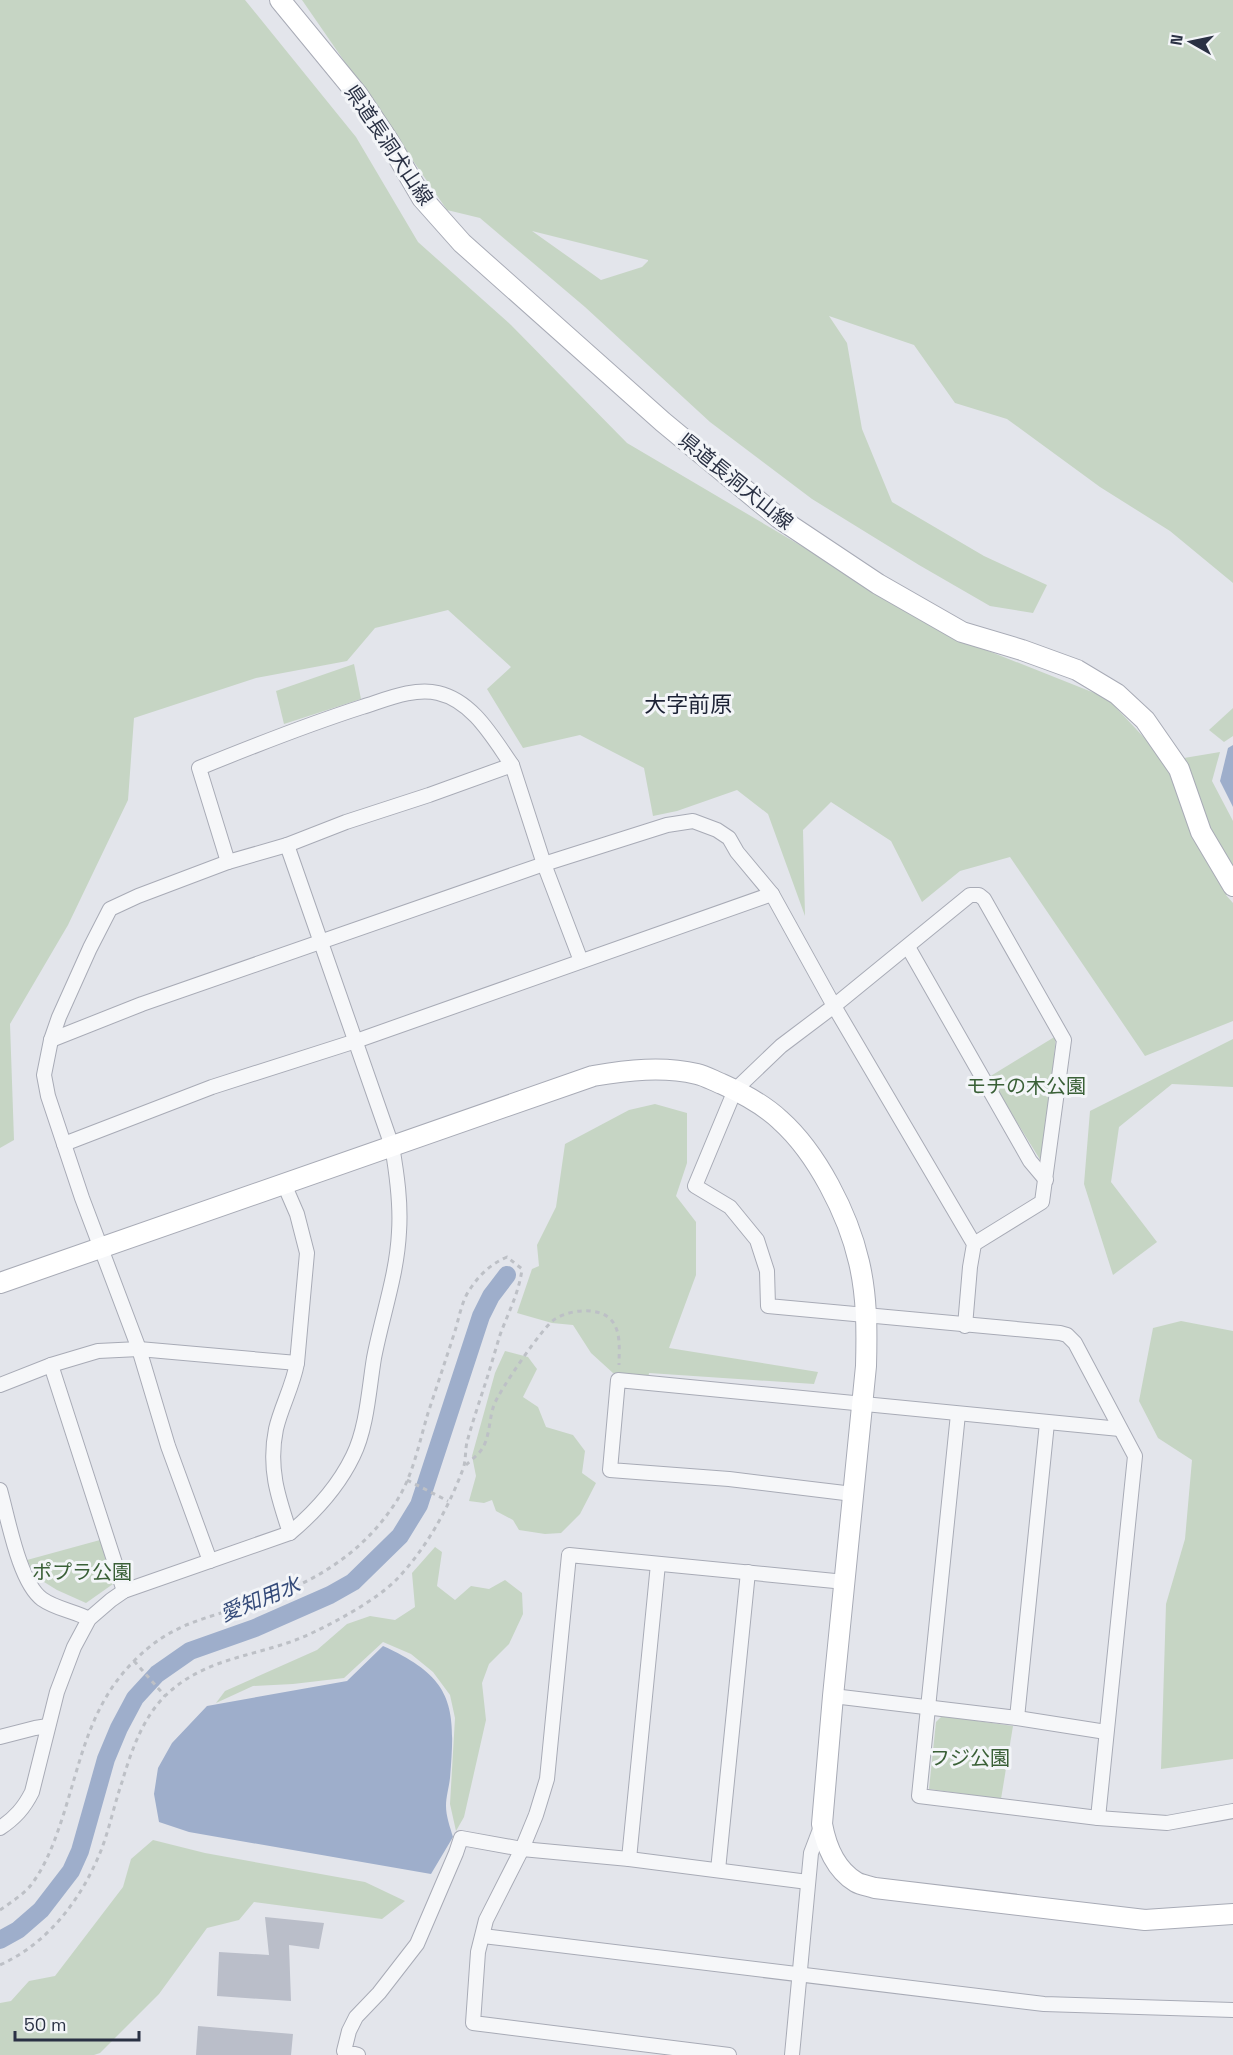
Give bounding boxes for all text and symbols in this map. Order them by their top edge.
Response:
north arrow [1161,12,1221,72]
text: N [1165,33,1188,47]
street label: 県道長洞犬山線 [339,80,439,210]
street label: 県道長洞犬山線 [673,427,799,535]
district label: 大字前原 [644,690,732,718]
park label: モチの木公園 [966,1073,1086,1099]
park label: ポプラ公園 [32,1559,132,1585]
water label: 愛知用水 [216,1570,306,1627]
park label: フジ公園 [930,1745,1010,1771]
scale bar [15,2004,140,2042]
text: 50 m [24,2013,66,2036]

